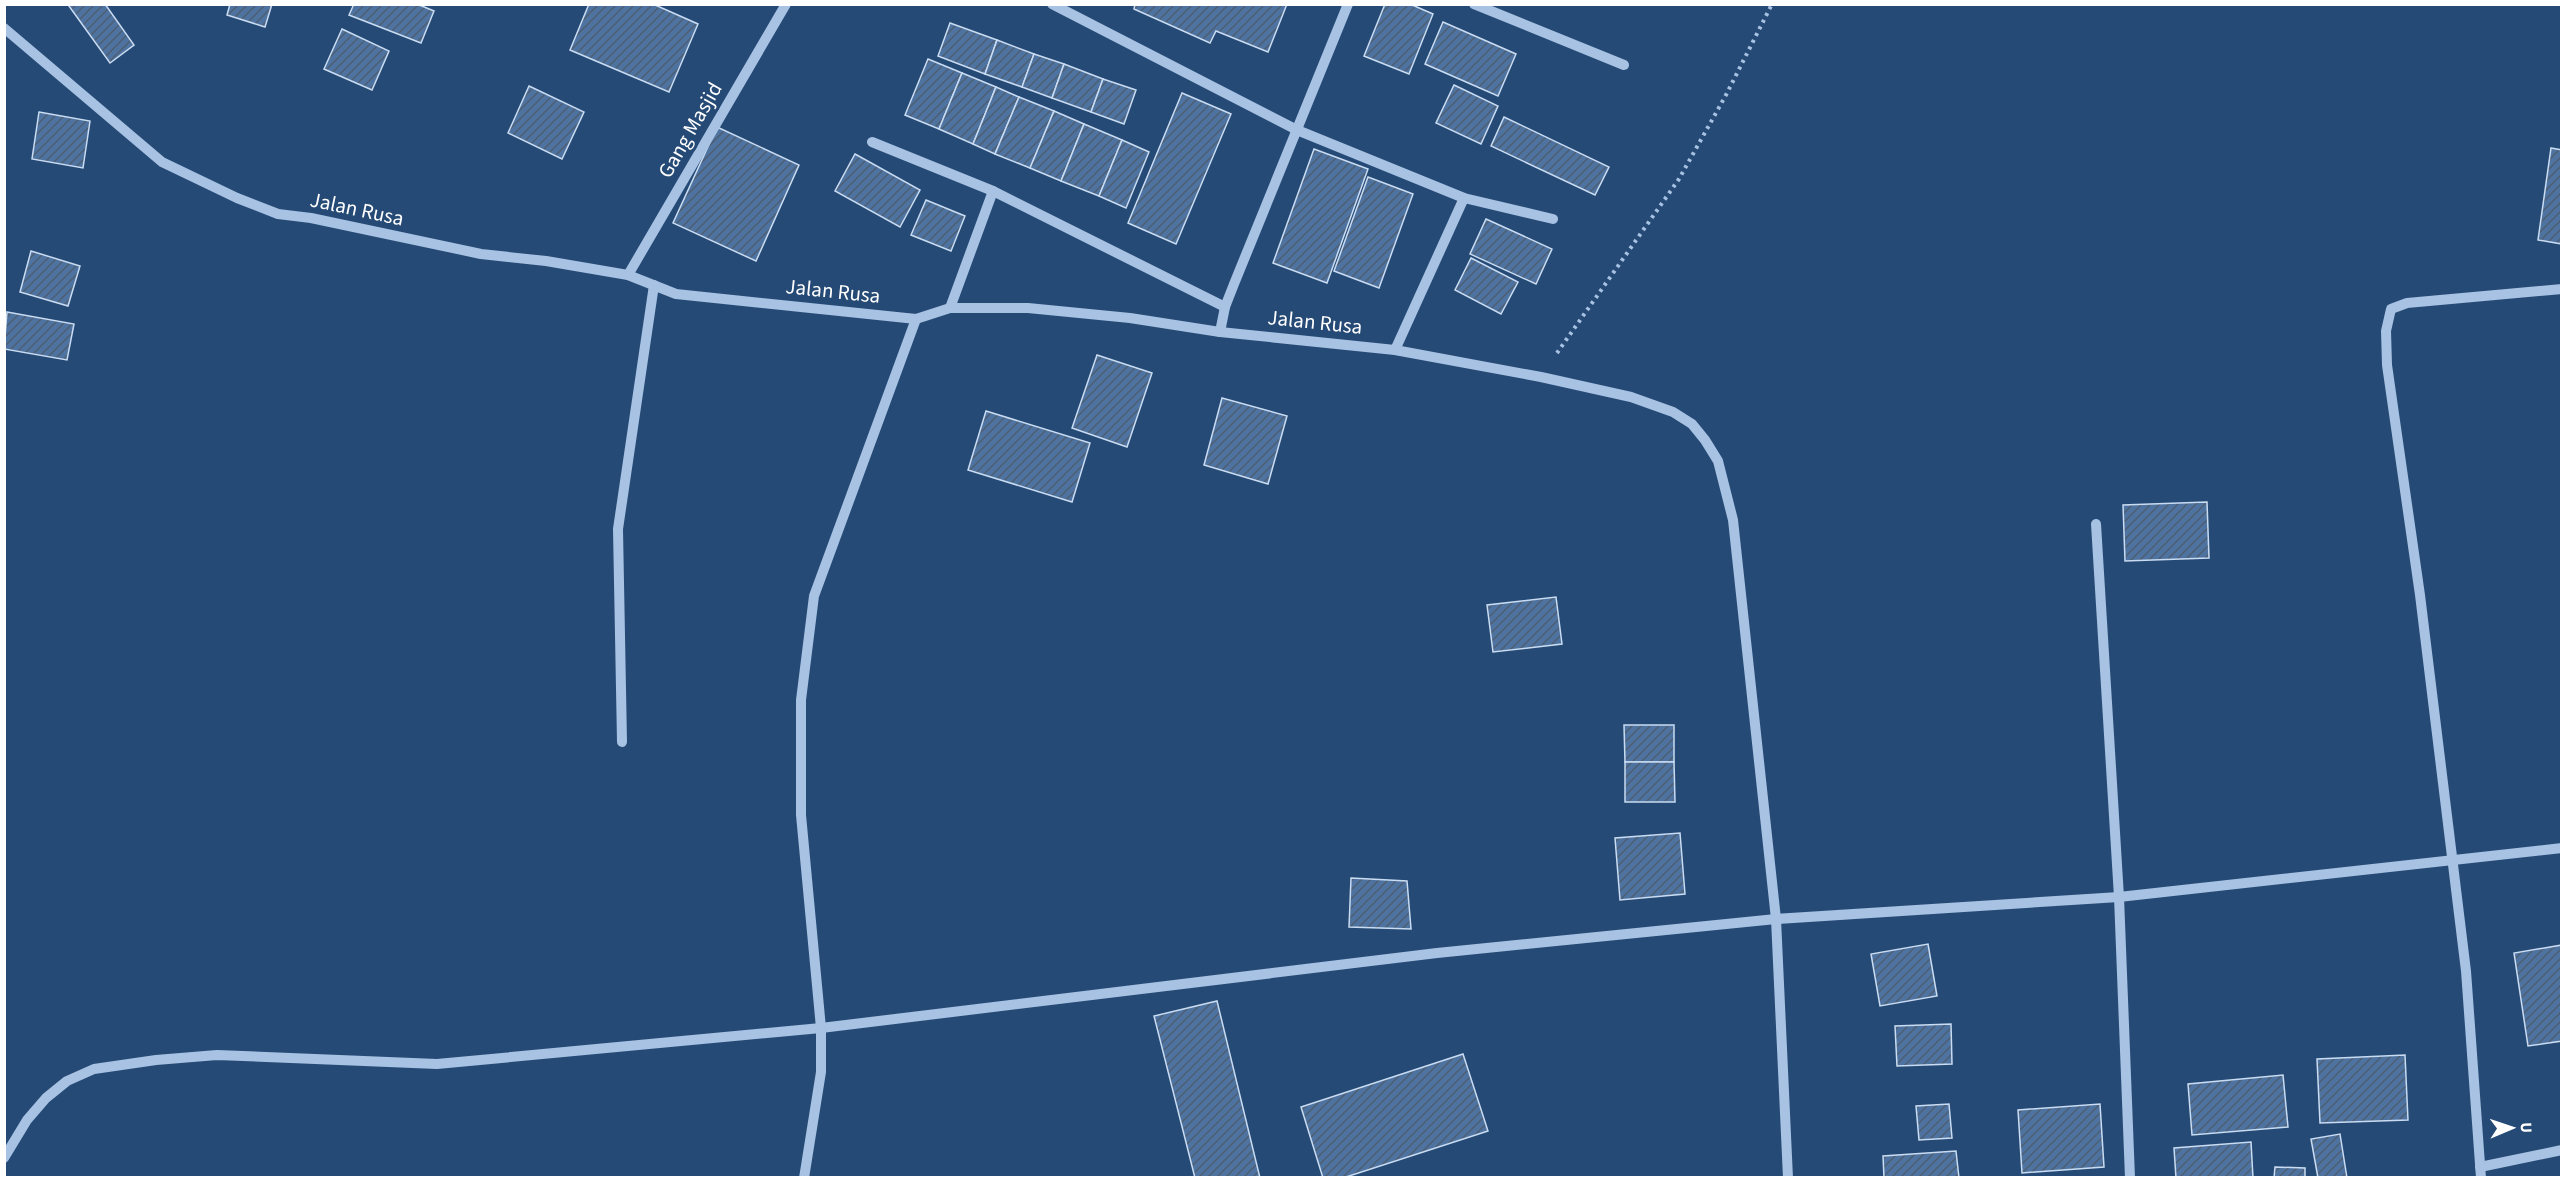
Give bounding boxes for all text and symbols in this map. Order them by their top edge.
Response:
street label: Gang Masjid [650,76,730,184]
street label: Jalan Rusa [307,184,407,234]
street label: Jalan Rusa [784,271,882,311]
street label: Jalan Rusa [1266,302,1364,342]
north arrow [2482,1098,2542,1158]
text: U [2515,1122,2537,1133]

